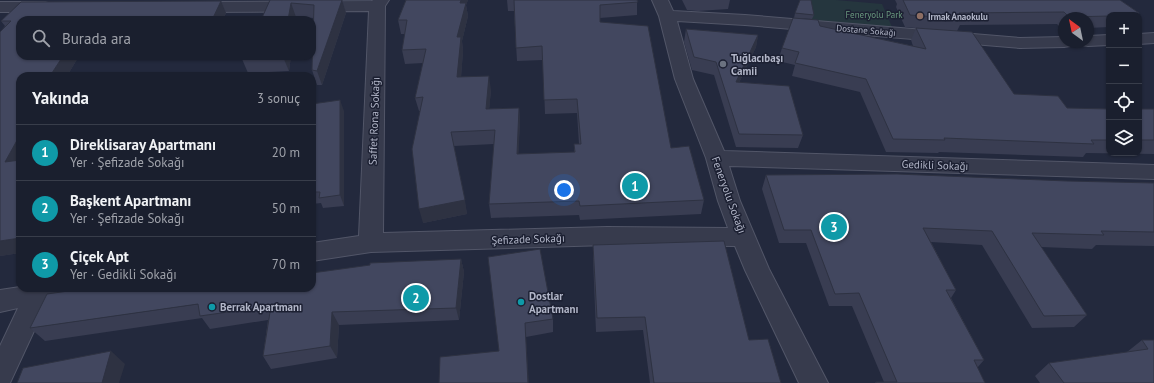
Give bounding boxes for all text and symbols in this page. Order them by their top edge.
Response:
park label: Feneryolu Park [845,9,903,20]
marker: Irmak Anaokulu [915,11,925,21]
place label: Irmak Anaokulu [928,11,988,22]
north arrow [1058,12,1094,48]
map controls [1106,12,1142,156]
button: + [1106,12,1142,48]
search box [16,16,316,60]
street label: Dostane Sokağı [836,22,896,38]
icon: search [30,27,52,49]
text: Burada ara [62,29,131,48]
button: − [1106,48,1142,84]
place label: Tuğlacıbaşı Camii [731,51,783,78]
marker: Tuğlacıbaşı Camii [718,59,728,69]
street label: Saffet Rona Sokağı [365,77,383,165]
button: locate [1106,84,1142,120]
text: Yakında [32,87,89,109]
text: 3 sonuç [257,90,300,107]
button: layers [1106,120,1142,156]
text: Direklisaray Apartmanı [70,135,216,154]
text: 1 [41,144,49,161]
text: 20 m [272,144,300,161]
text: Yer · Şefizade Sokağı [70,154,184,171]
street label: Feneryolu Sokağı [709,155,749,235]
street label: Gedikli Sokağı [901,157,969,173]
pin: 1 [622,171,648,201]
your location [554,180,574,200]
text: Başkent Apartmanı [70,191,191,210]
text: 2 [41,200,49,217]
text: 50 m [272,200,300,217]
text: Yer · Şefizade Sokağı [70,210,184,227]
pin: 3 [821,212,847,242]
street label: Şefizade Sokağı [491,231,565,247]
text: Çiçek Apt [70,247,129,266]
text: 3 [41,256,49,273]
text: 70 m [272,256,300,273]
text: Yer · Gedikli Sokağı [70,266,177,283]
pin: 2 [403,283,429,313]
place label: Dostlar Apartmanı [529,289,578,316]
marker: Dostlar Apartmanı [516,297,526,307]
place label: Berrak Apartmanı [220,300,302,314]
marker: Berrak Apartmanı [207,302,217,312]

